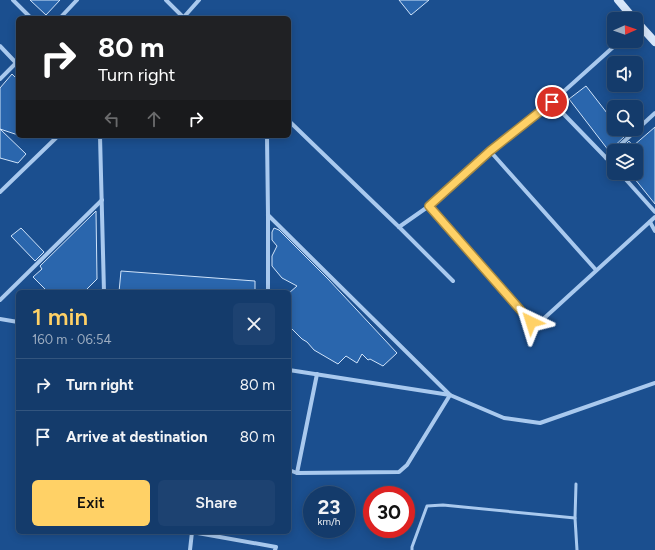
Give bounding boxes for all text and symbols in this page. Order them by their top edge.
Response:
north arrow [607,12,643,48]
map controls [607,12,643,180]
text: 80 m [98,30,164,64]
icon: right [32,32,84,84]
button: sound [607,56,643,92]
text: Turn right [98,64,175,86]
pin [535,85,569,119]
icon: arrive [541,91,563,113]
button: search [607,100,643,136]
icon: left [101,108,123,130]
icon: ahead [143,108,165,130]
icon: right [185,108,207,130]
button: layers [607,144,643,180]
position arrow [510,301,552,343]
text: 1 min [32,302,88,331]
button: close [233,303,275,345]
text: 160 m · 06:54 [32,332,112,347]
icon: right [32,374,54,396]
text: Turn right [66,376,134,394]
text: 80 m [240,376,275,394]
icon: arrive [32,426,54,448]
text: Arrive at destination [66,428,207,446]
text: 80 m [240,428,275,446]
button: Exit [32,480,150,526]
button: Share [158,480,275,526]
speed limit sign: 30 [363,486,415,538]
text: 23 [318,495,340,519]
text: km/h [318,515,340,528]

